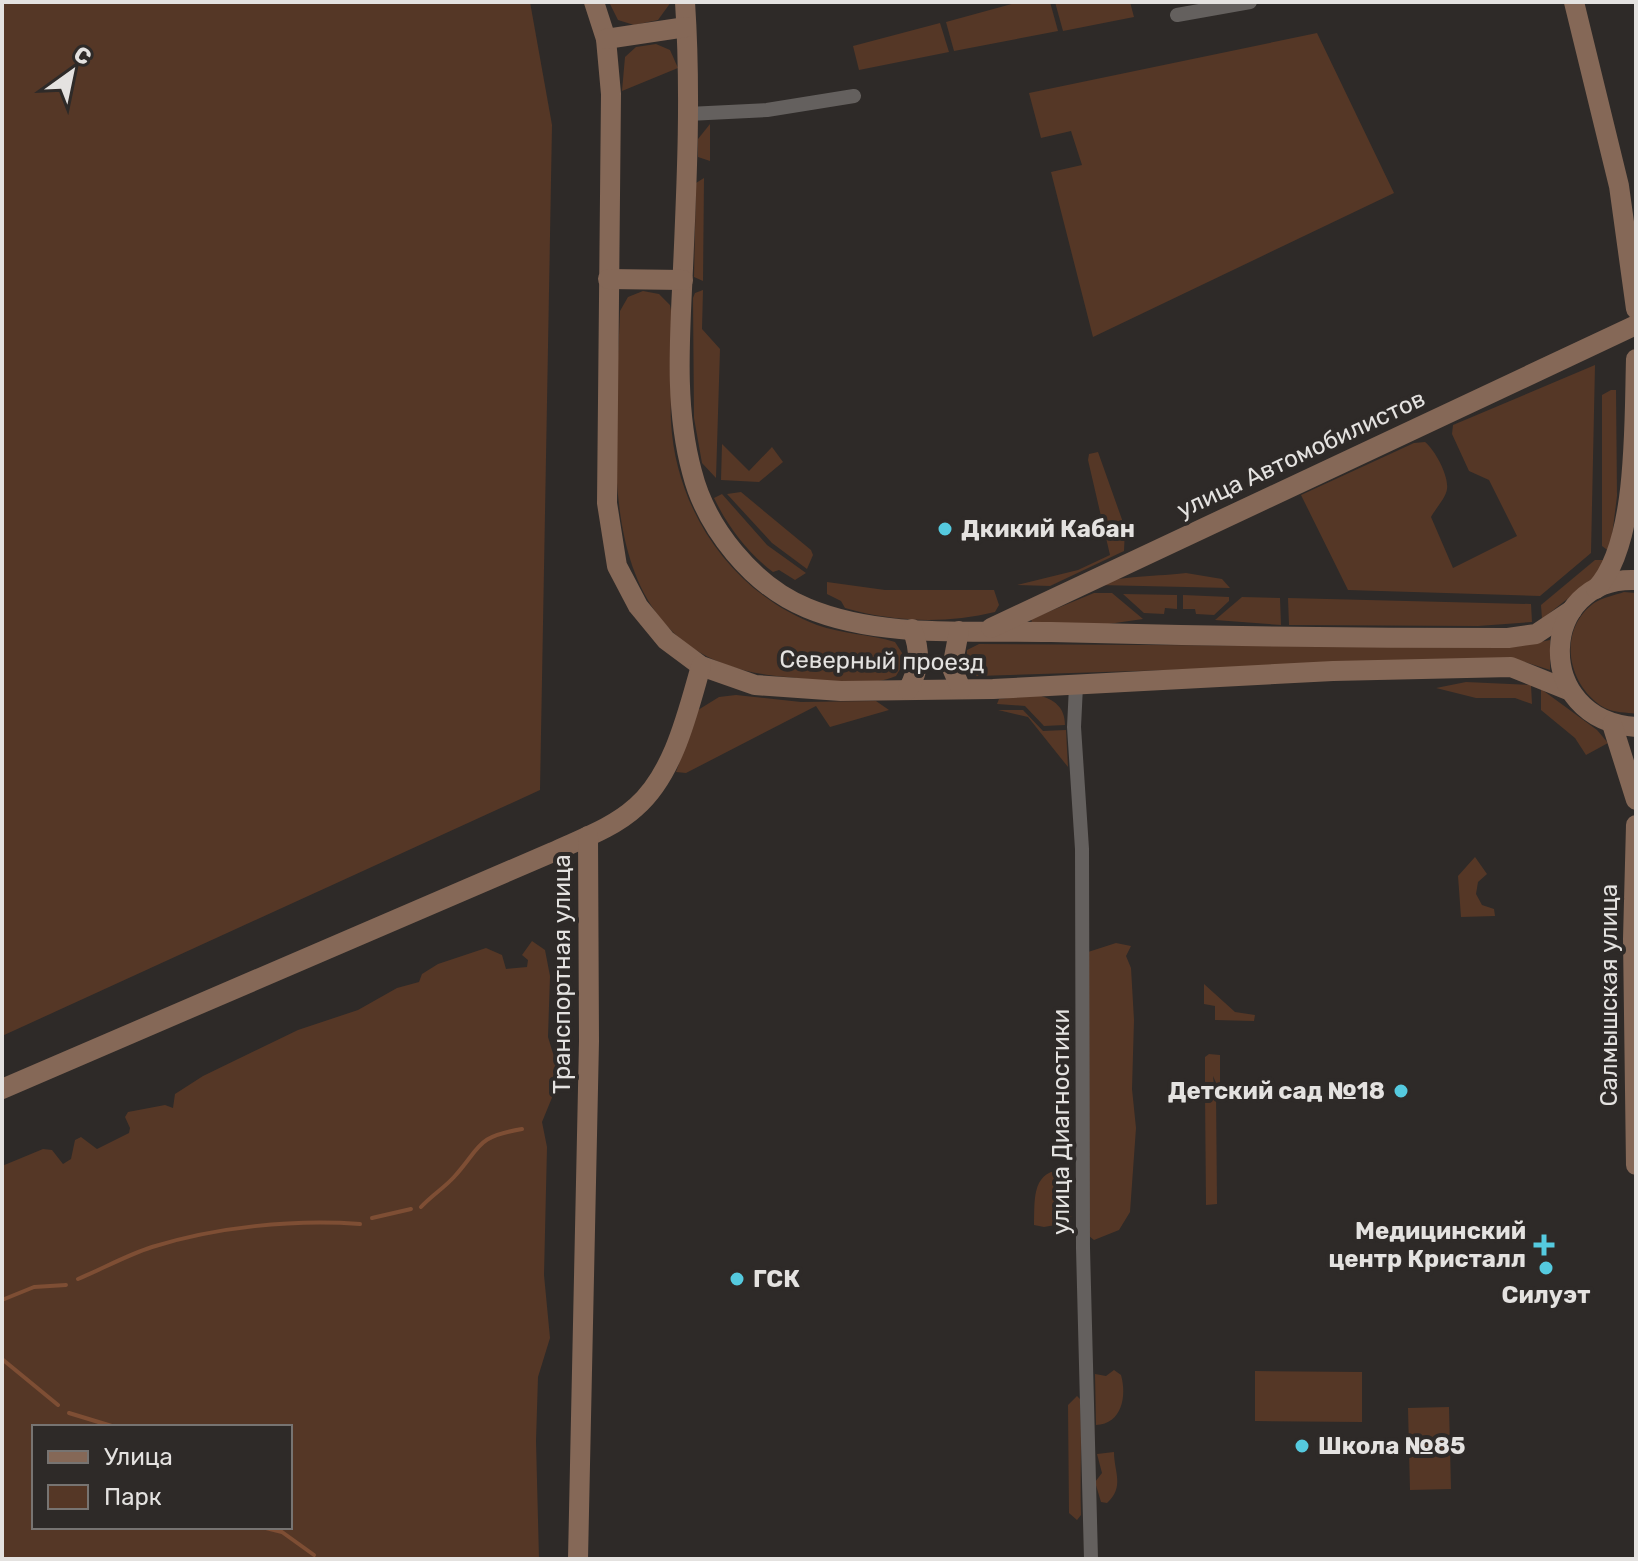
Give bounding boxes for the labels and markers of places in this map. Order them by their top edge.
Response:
place label: Дкикий Кабан [961,515,1135,543]
marker: Дкикий Кабан [936,520,954,538]
place label: Детский сад №18 [1168,1077,1385,1105]
marker: Детский сад №18 [1392,1082,1410,1100]
place label: Медицинский центр Кристалл [1329,1217,1526,1273]
marker: Медицинский центр Кристалл [1533,1234,1555,1256]
marker: Силуэт [1537,1259,1555,1277]
place label: ГСК [753,1265,800,1293]
marker: ГСК [728,1270,746,1288]
place label: Силуэт [1502,1281,1590,1309]
place label: Школа №85 [1318,1432,1466,1460]
marker: Школа №85 [1293,1437,1311,1455]

